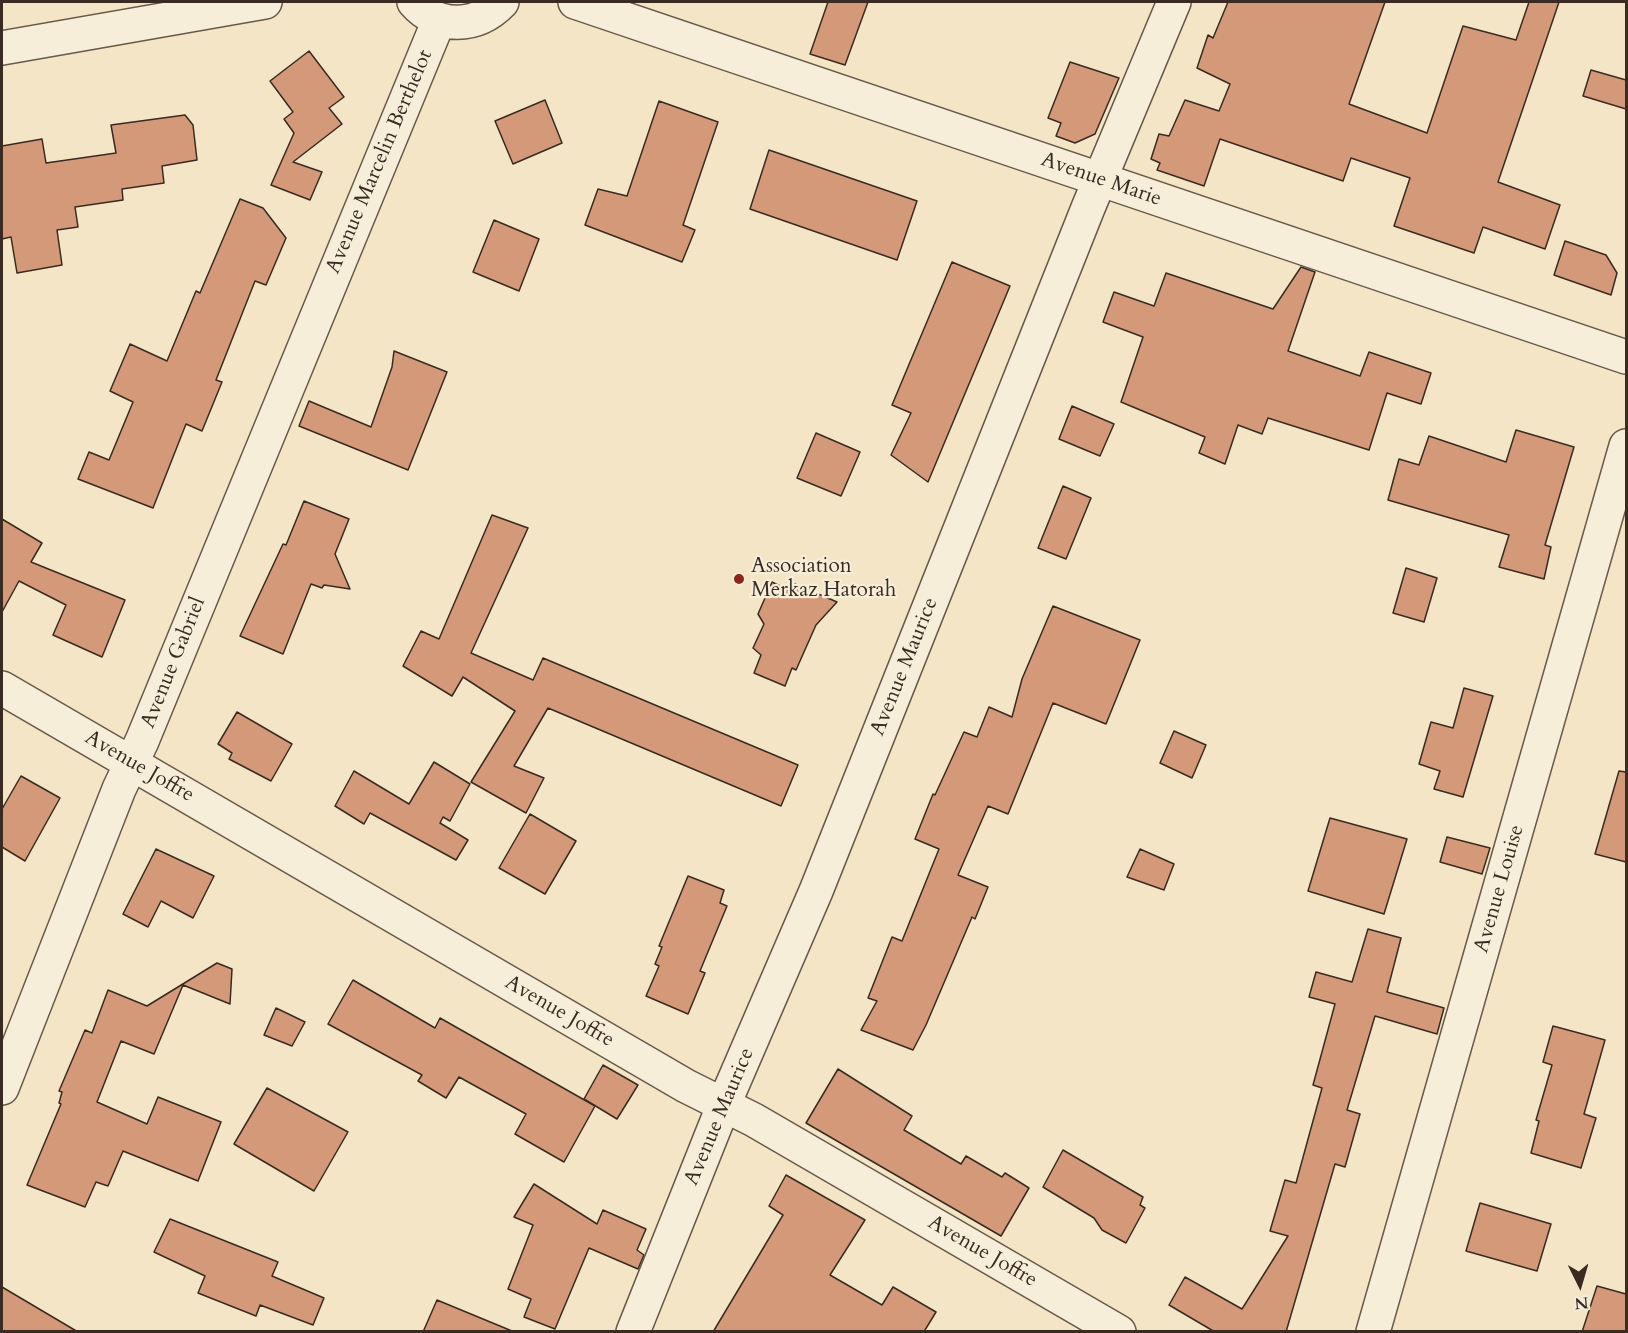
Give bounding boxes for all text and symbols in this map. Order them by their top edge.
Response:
street label: Avenue Marcelin Berthelot [321,46,439,278]
street label: Avenue Marie [1037,148,1165,212]
place label: Association Merkaz Hatorah [751,554,896,604]
marker: Association Merkaz Hatorah [732,572,746,586]
street label: Avenue Gabriel [136,594,212,732]
street label: Avenue Maurice [866,594,944,740]
street label: Avenue Joffre [80,726,198,808]
street label: Avenue Louise [1470,822,1530,956]
street label: Avenue Joffre [500,971,618,1053]
street label: Avenue Maurice [680,1045,760,1189]
street label: Avenue Joffre [923,1211,1041,1293]
north arrow [1550,1255,1610,1315]
text: N [1574,1291,1589,1314]

